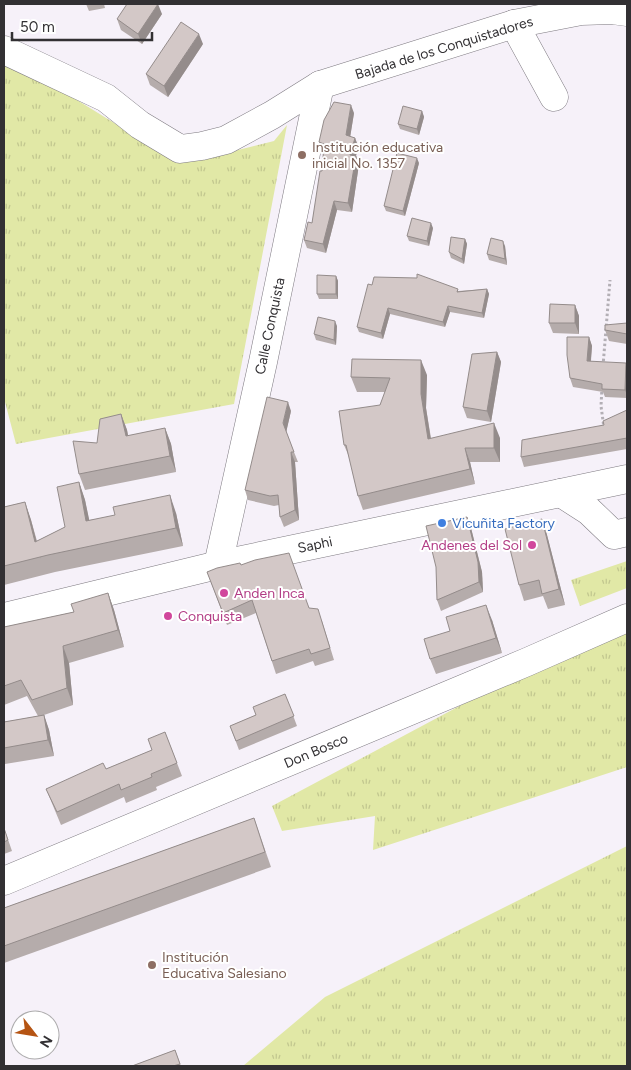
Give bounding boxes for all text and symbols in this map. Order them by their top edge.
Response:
scale bar [12,10,152,42]
street label: Bajada de los Conquistadores [353,13,535,83]
text: 50 m [20,18,55,36]
place label: Institución educativa inicial No. 1357 [312,139,443,172]
marker: Institución educativa inicial No. 1357 [296,149,308,161]
street label: Calle Conquista [251,276,289,376]
place label: Vicuñita Factory [452,515,556,532]
marker: Vicuñita Factory [436,517,448,529]
street label: Saphi [296,533,334,557]
place label: Andenes del Sol [421,537,522,554]
marker: Andenes del Sol [526,539,538,551]
place label: Anden Inca [234,585,305,602]
marker: Anden Inca [218,587,230,599]
place label: Conquista [178,608,242,625]
marker: Conquista [162,610,174,622]
street label: Don Bosco [281,730,351,772]
place label: Institución Educativa Salesiano [162,949,287,982]
marker: Institución Educativa Salesiano [146,959,158,971]
north arrow [10,1010,60,1060]
text: N [36,1032,56,1050]

